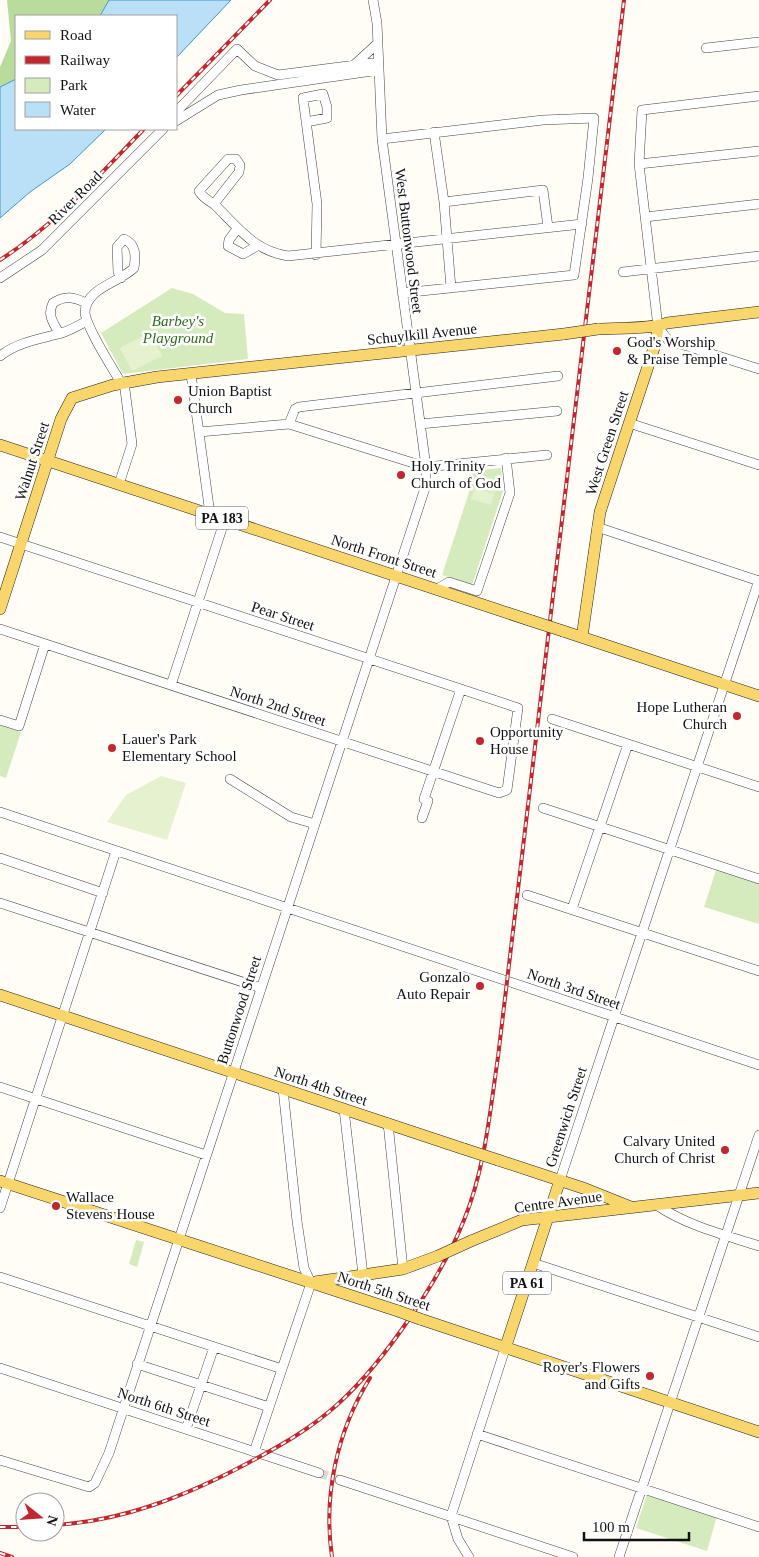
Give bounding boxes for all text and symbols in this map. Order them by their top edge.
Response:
legend [15,15,178,130]
text: Road [60,27,92,43]
text: Railway [60,52,110,68]
text: Park [60,77,88,93]
text: Water [60,102,95,118]
street label: West Buttonwood Street [392,167,426,315]
street label: River Road [45,168,105,228]
park label: Barbey's Playground [142,313,214,346]
street label: Schuylkill Avenue [366,320,478,348]
place label: God's Worship & Praise Temple [627,334,728,367]
marker: God's Worship & Praise Temple [611,345,623,357]
place label: Union Baptist Church [188,383,273,416]
street label: West Green Street [583,388,632,497]
marker: Union Baptist Church [172,394,184,406]
street label: Walnut Street [12,419,52,502]
place label: Holy Trinity Church of God [411,458,501,491]
marker: Holy Trinity Church of God [395,469,407,481]
road number: PA 183 [196,506,248,530]
street label: North Front Street [329,531,440,581]
street label: Pear Street [249,598,317,634]
street label: North 2nd Street [228,683,329,729]
place label: Hope Lutheran Church [637,699,727,732]
marker: Hope Lutheran Church [731,710,743,722]
place label: Opportunity House [490,724,564,757]
place label: Lauer's Park Elementary School [122,731,237,764]
marker: Opportunity House [474,735,486,747]
marker: Lauer's Park Elementary School [106,742,118,754]
street label: Buttonwood Street [214,953,264,1066]
street label: North 3rd Street [525,966,623,1013]
place label: Gonzalo Auto Repair [396,969,470,1002]
marker: Gonzalo Auto Repair [474,980,486,992]
street label: North 4th Street [273,1063,370,1109]
street label: Greenwich Street [542,1064,590,1169]
place label: Calvary United Church of Christ [614,1133,716,1166]
marker: Calvary United Church of Christ [719,1144,731,1156]
street label: Centre Avenue [513,1188,603,1216]
place label: Wallace Stevens House [66,1189,155,1222]
marker: Wallace Stevens House [50,1200,62,1212]
street label: North 5th Street [336,1268,433,1314]
road number: PA 61 [503,1272,551,1295]
place label: Royer's Flowers and Gifts [543,1359,640,1392]
marker: Royer's Flowers and Gifts [644,1370,656,1382]
street label: North 6th Street [116,1384,213,1430]
north arrow [15,1492,65,1542]
scale bar [584,1510,689,1542]
text: N [43,1514,61,1528]
text: 100 m [592,1519,630,1535]

